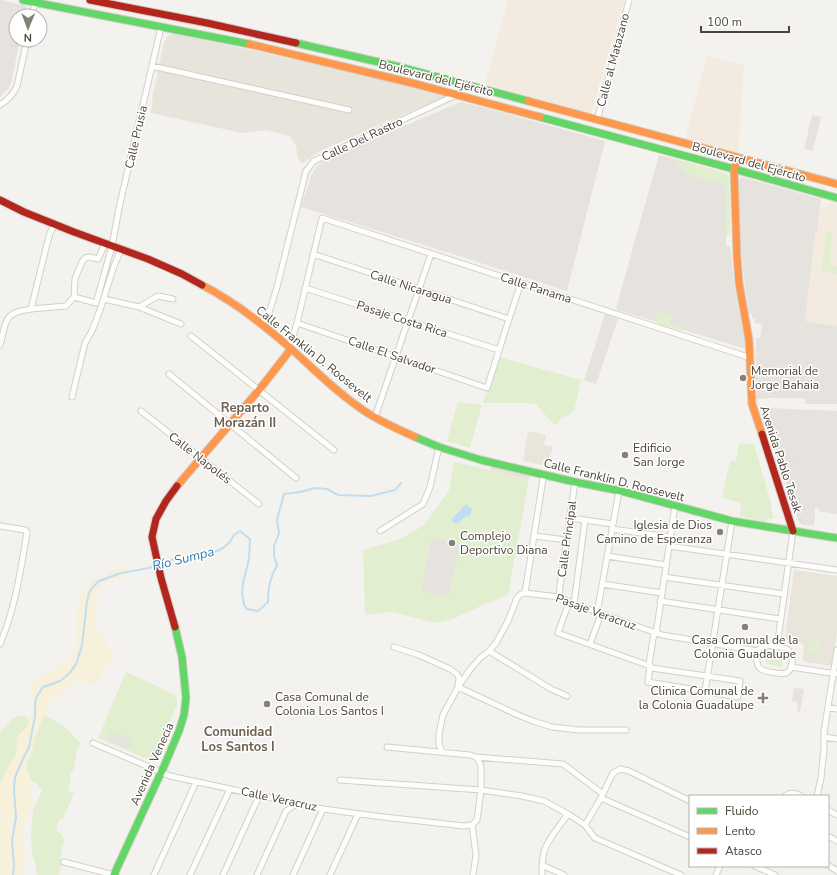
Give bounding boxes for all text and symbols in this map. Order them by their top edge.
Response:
north arrow [8,8,48,48]
scale bar [701,8,789,34]
street label: Calle al Matazano [593,11,633,109]
text: 100 m [707,14,742,30]
text: N [24,30,32,45]
street label: Boulevard del Ejército [377,56,495,100]
street label: Calle Prusia [121,104,151,170]
street label: Calle Del Rastro [319,113,405,165]
street label: Boulevard del Ejército [690,138,808,186]
street label: Calle Nicaragua [368,266,454,308]
street label: Calle Panama [498,269,574,307]
street label: Pasaje Costa Rica [355,297,449,341]
street label: Calle Franklin D. Roosevelt [253,302,376,406]
street label: Calle El Salvador [346,332,439,378]
place label: Memorial de Jorge Bahaia [750,363,819,393]
marker: Memorial de Jorge Bahaia [738,373,748,383]
district label: Reparto Morazán II [214,399,276,432]
street label: Avenida Pablo Tesak [756,403,806,516]
street label: Calle Napolés [165,429,235,488]
place label: Edificio San Jorge [633,440,685,470]
marker: Edificio San Jorge [620,450,630,460]
street label: Calle Franklin D. Roosevelt [542,455,687,505]
street label: Calle Principal [554,499,580,578]
place label: Iglesia de Dios Camino de Esperanza [596,517,712,547]
marker: Iglesia de Dios Camino de Esperanza [715,527,725,537]
place label: Complejo Deportivo Diana [460,528,548,558]
marker: Complejo Deportivo Diana [447,538,457,548]
water label: Río Sumpa [150,543,216,575]
street label: Pasaje Veracruz [553,590,639,634]
marker: Casa Comunal de la Colonia Guadalupe [740,622,750,632]
place label: Casa Comunal de la Colonia Guadalupe [692,632,798,662]
place label: Clinica Comunal de la Colonia Guadalupe [639,683,754,713]
place label: Casa Comunal de Colonia Los Santos I [275,689,384,719]
marker: Clinica Comunal de la Colonia Guadalupe [757,692,769,704]
marker: Casa Comunal de Colonia Los Santos I [262,699,272,709]
street label: Avenida Venecia [127,720,177,808]
district label: Comunidad Los Santos I [201,723,275,756]
street label: Calle Veracruz [239,783,319,815]
legend [689,795,829,867]
text: Fluido [725,803,759,819]
text: Lento [725,823,756,839]
text: Atasco [725,843,762,859]

